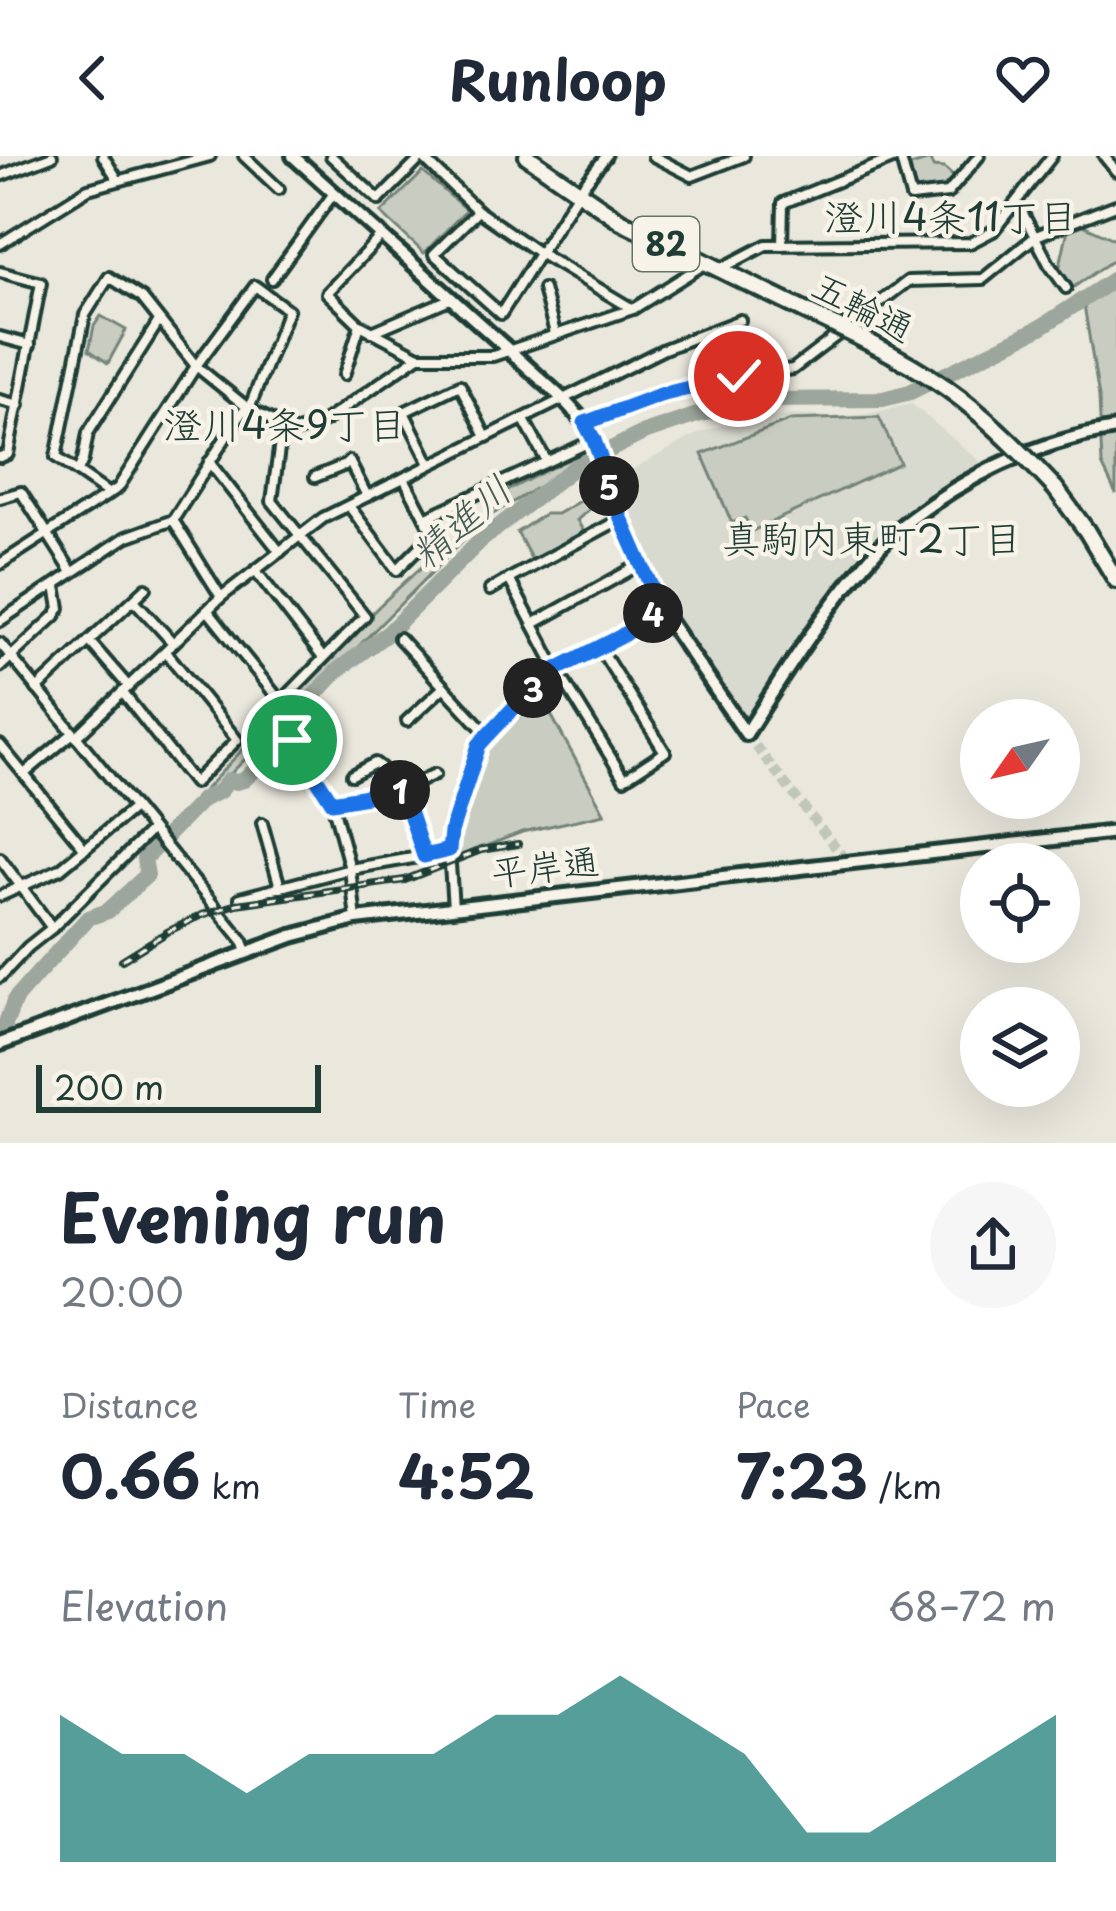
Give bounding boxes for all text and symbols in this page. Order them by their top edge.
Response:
text: Runloop [449,38,667,119]
icon: back [60,45,126,111]
icon: heart [990,45,1056,111]
district label: 澄川4条11丁目 [824,185,1078,244]
road number: 82 [633,217,699,271]
street label: 五輪通 [804,257,924,354]
pin [688,325,790,427]
icon: check [706,343,772,409]
district label: 澄川4条9丁目 [163,393,407,452]
pin: 5 [579,456,639,516]
water label: 精進川 [396,459,523,581]
text: 5 [598,461,620,511]
district label: 真駒内東町2丁目 [722,507,1022,566]
pin: 4 [623,583,683,643]
text: 4 [642,588,664,638]
pin: 3 [503,658,563,718]
text: 3 [522,663,544,713]
pin [241,689,343,791]
north arrow [960,699,1080,819]
map controls [960,699,1080,1107]
icon: arrive [259,707,325,773]
pin: 1 [370,760,430,820]
text: 1 [392,765,408,815]
street label: 平岸通 [488,832,602,898]
button: locate [960,843,1080,963]
button: layers [960,987,1080,1107]
scale bar [36,1059,321,1112]
text: 200 m [54,1061,164,1111]
text: Evening run [60,1166,446,1265]
button: share [930,1182,1056,1308]
text: 20:00 [60,1261,184,1320]
text: Distance [60,1379,198,1429]
text: Time [398,1379,476,1429]
text: Pace [736,1379,810,1429]
text: 0.66 [60,1429,201,1519]
text: 4:52 [398,1429,535,1519]
text: 7:23 [736,1429,868,1519]
text: km [201,1460,261,1510]
text: /km [868,1460,942,1510]
text: Elevation [60,1575,228,1634]
text: 68–72 m [888,1575,1056,1634]

